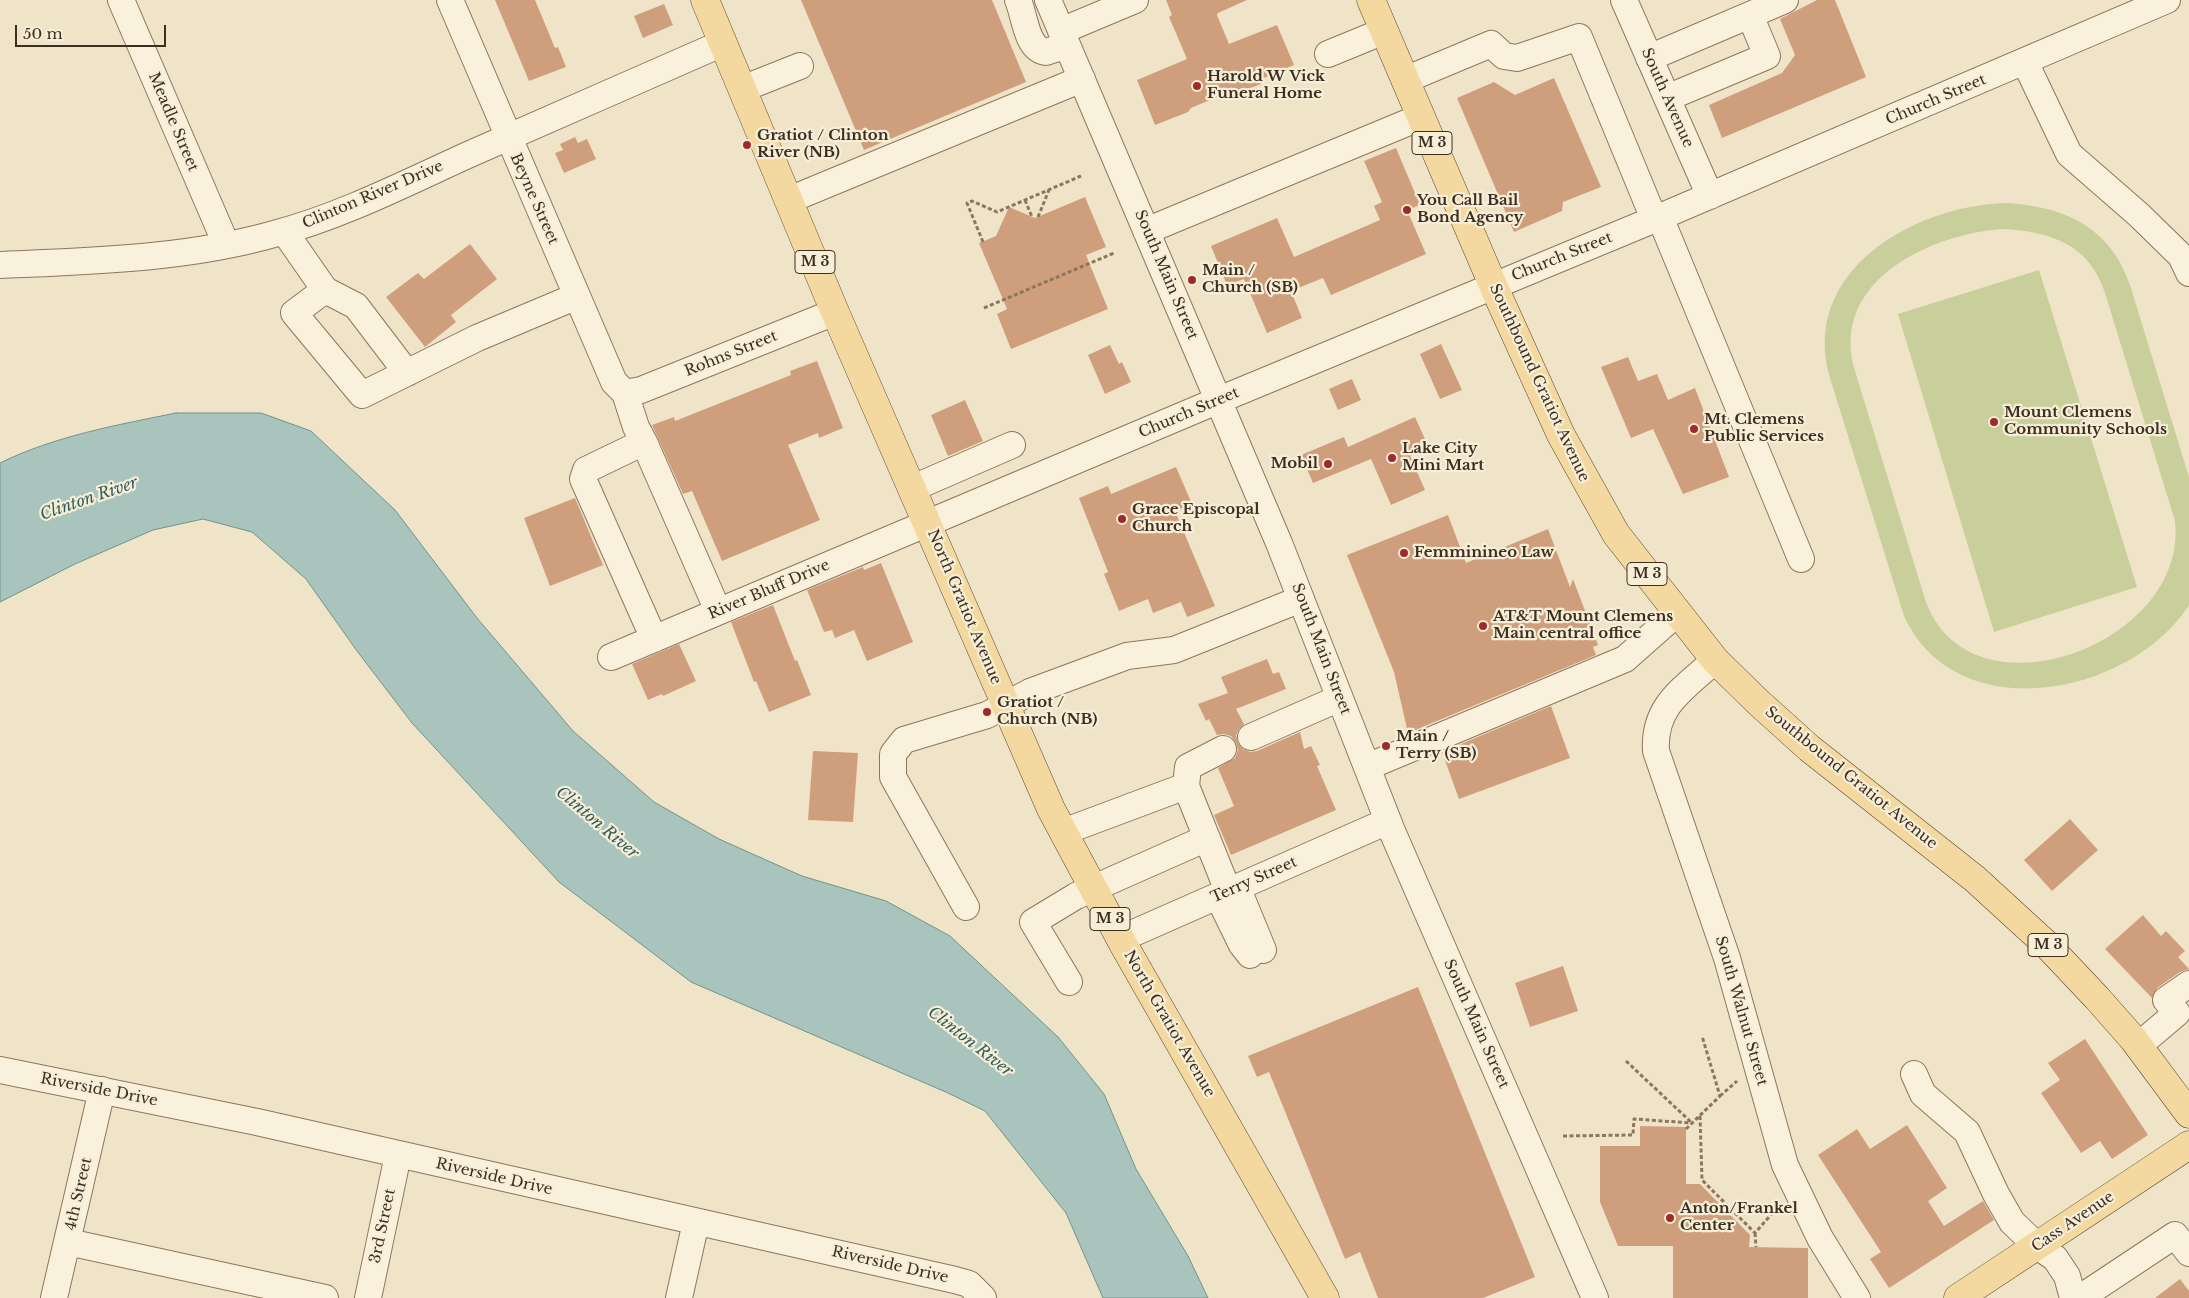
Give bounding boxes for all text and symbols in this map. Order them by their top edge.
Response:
scale bar [18,15,169,47]
text: 50 m [23,24,63,43]
street label: South Avenue [1637,45,1697,151]
place label: Harold W Vick Funeral Home [1207,68,1325,103]
street label: Meadle Street [144,70,202,174]
street label: Church Street [1883,71,1989,129]
marker: Harold W Vick Funeral Home [1191,80,1203,92]
place label: Gratiot / Clinton River (NB) [757,127,889,162]
road number: M 3 [1412,132,1452,154]
marker: Gratiot / Clinton River (NB) [741,139,753,151]
street label: Beyne Street [506,151,562,247]
street label: Clinton River Drive [300,157,446,233]
place label: You Call Bail Bond Agency [1417,192,1523,227]
marker: You Call Bail Bond Agency [1401,204,1413,216]
street label: South Main Street [1130,207,1202,343]
street label: Church Street [1509,229,1615,285]
road number: M 3 [795,250,835,274]
place label: Main / Church (SB) [1202,262,1298,297]
marker: Main / Church (SB) [1186,274,1198,286]
street label: Southbound Gratiot Avenue [1485,281,1593,485]
street label: Rohns Street [682,327,780,381]
street label: Church Street [1136,384,1242,442]
place label: Mount Clemens Community Schools [2004,404,2167,439]
place label: Mt. Clemens Public Services [1704,411,1824,446]
marker: Mount Clemens Community Schools [1988,416,2000,428]
marker: Mt. Clemens Public Services [1688,423,1700,435]
place label: Lake City Mini Mart [1402,440,1484,475]
marker: Lake City Mini Mart [1386,452,1398,464]
place label: Mobil [1270,455,1318,473]
marker: Mobil [1322,458,1334,470]
water label: Clinton River [38,473,140,525]
place label: Grace Episcopal Church [1132,501,1260,536]
marker: Grace Episcopal Church [1116,513,1128,525]
street label: North Gratiot Avenue [923,527,1005,687]
place label: Femminineo Law [1414,544,1554,562]
marker: Femminineo Law [1398,547,1410,559]
street label: River Bluff Drive [706,556,832,624]
road number: M 3 [1627,562,1667,586]
street label: South Main Street [1288,581,1354,717]
place label: AT&T Mount Clemens Main central office [1493,608,1673,643]
marker: AT&T Mount Clemens Main central office [1477,620,1489,632]
place label: Gratiot / Church (NB) [997,694,1097,729]
street label: Southbound Gratiot Avenue [1761,703,1941,853]
marker: Gratiot / Church (NB) [981,706,993,718]
place label: Main / Terry (SB) [1396,728,1476,763]
marker: Main / Terry (SB) [1380,740,1392,752]
water label: Clinton River [552,783,642,863]
street label: Terry Street [1208,853,1300,907]
road number: M 3 [1090,908,1130,931]
street label: South Walnut Street [1711,934,1771,1088]
road number: M 3 [2028,934,2068,956]
street label: North Gratiot Avenue [1120,947,1218,1101]
street label: South Main Street [1439,957,1513,1091]
water label: Clinton River [924,1003,1016,1081]
street label: Riverside Drive [39,1070,159,1110]
street label: Riverside Drive [434,1155,554,1199]
street label: 4th Street [62,1156,96,1232]
street label: 3rd Street [366,1187,400,1265]
street label: Cass Avenue [2028,1188,2118,1256]
place label: Anton/Frankel Center [1680,1200,1798,1235]
marker: Anton/Frankel Center [1664,1212,1676,1224]
street label: Riverside Drive [830,1243,950,1287]

